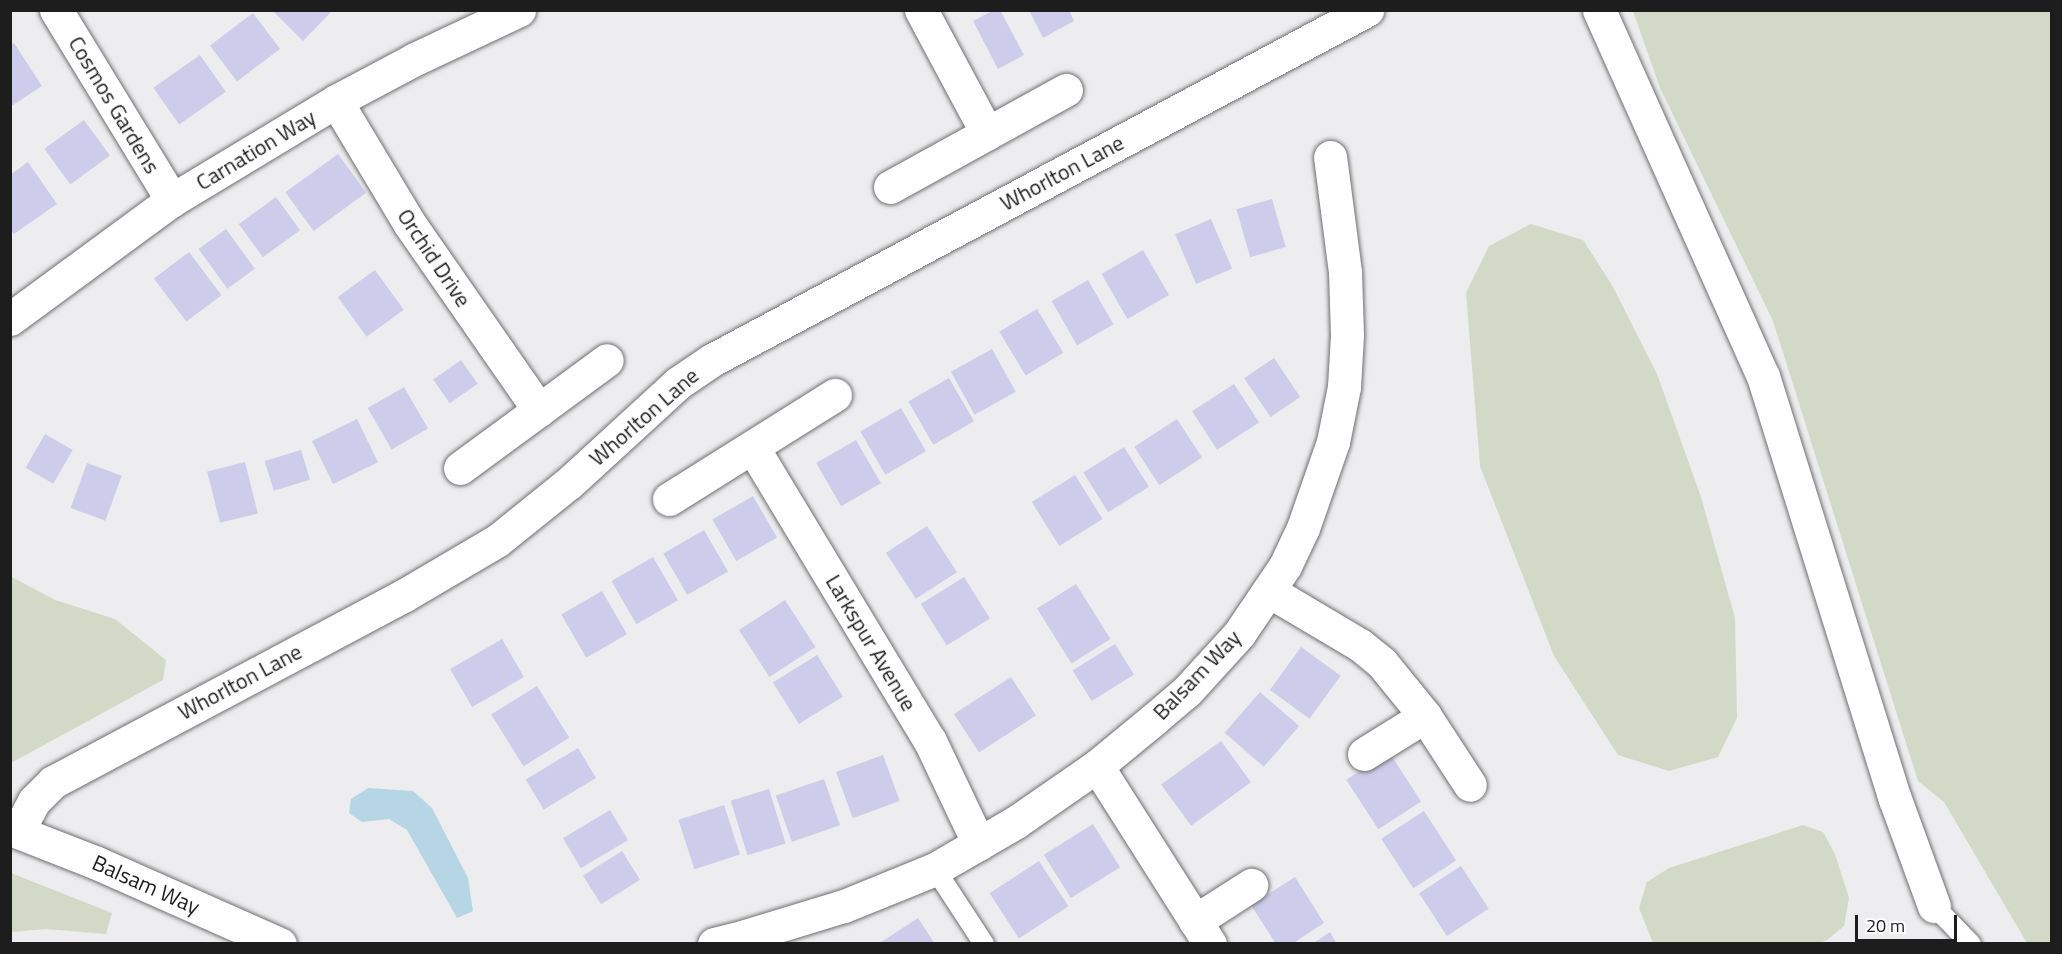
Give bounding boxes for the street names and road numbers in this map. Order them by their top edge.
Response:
street label: Cosmos Gardens [63,32,165,178]
street label: Carnation Way [191,104,321,196]
street label: Whorlton Lane [996,129,1128,217]
street label: Orchid Drive [392,204,476,312]
street label: Whorlton Lane [584,362,704,472]
street label: Larkspur Avenue [820,570,922,716]
street label: Balsam Way [1148,625,1246,725]
street label: Whorlton Lane [174,638,306,726]
street label: Balsam Way [88,850,204,920]

